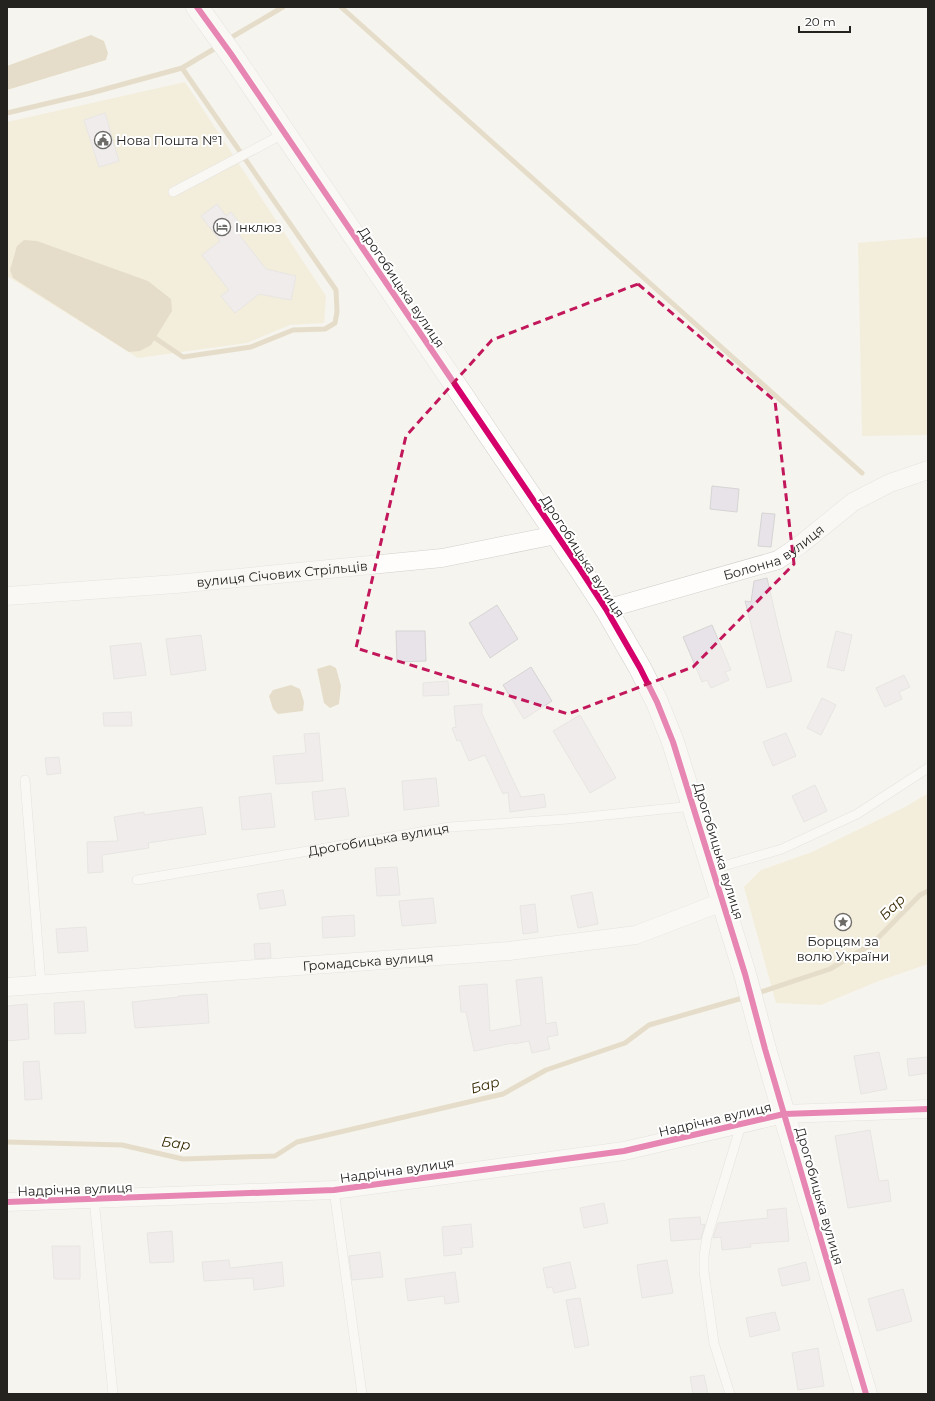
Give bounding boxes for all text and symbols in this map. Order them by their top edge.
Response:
scale bar [799,8,850,34]
text: 20 m [805,14,836,29]
public building icon: Нова Пошта №1 [93,130,113,150]
place label: Нова Пошта №1 [116,132,223,148]
hotel icon: Інклюз [212,217,232,237]
place label: Інклюз [235,219,282,235]
street label: Дрогобицька вулиця [356,223,448,351]
street label: Дрогобицька вулиця [537,492,629,620]
street label: Болонна вулиця [721,521,827,583]
street label: вулиця Січових Стрільців [196,557,369,590]
street label: Дрогобицька вулиця [691,780,747,922]
street label: Дрогобицька вулиця [307,819,450,859]
water label: Бар [875,890,909,924]
place icon: Борцям за волю України [833,912,853,932]
place label: Борцям за волю України [797,933,889,964]
street label: Громадська вулиця [302,948,434,974]
water label: Бар [468,1072,502,1098]
street label: Надрічна вулиця [657,1098,773,1140]
street label: Дрогобицька вулиця [793,1125,847,1267]
water label: Бар [160,1132,192,1154]
street label: Надрічна вулиця [339,1154,455,1186]
street label: Надрічна вулиця [17,1179,133,1199]

